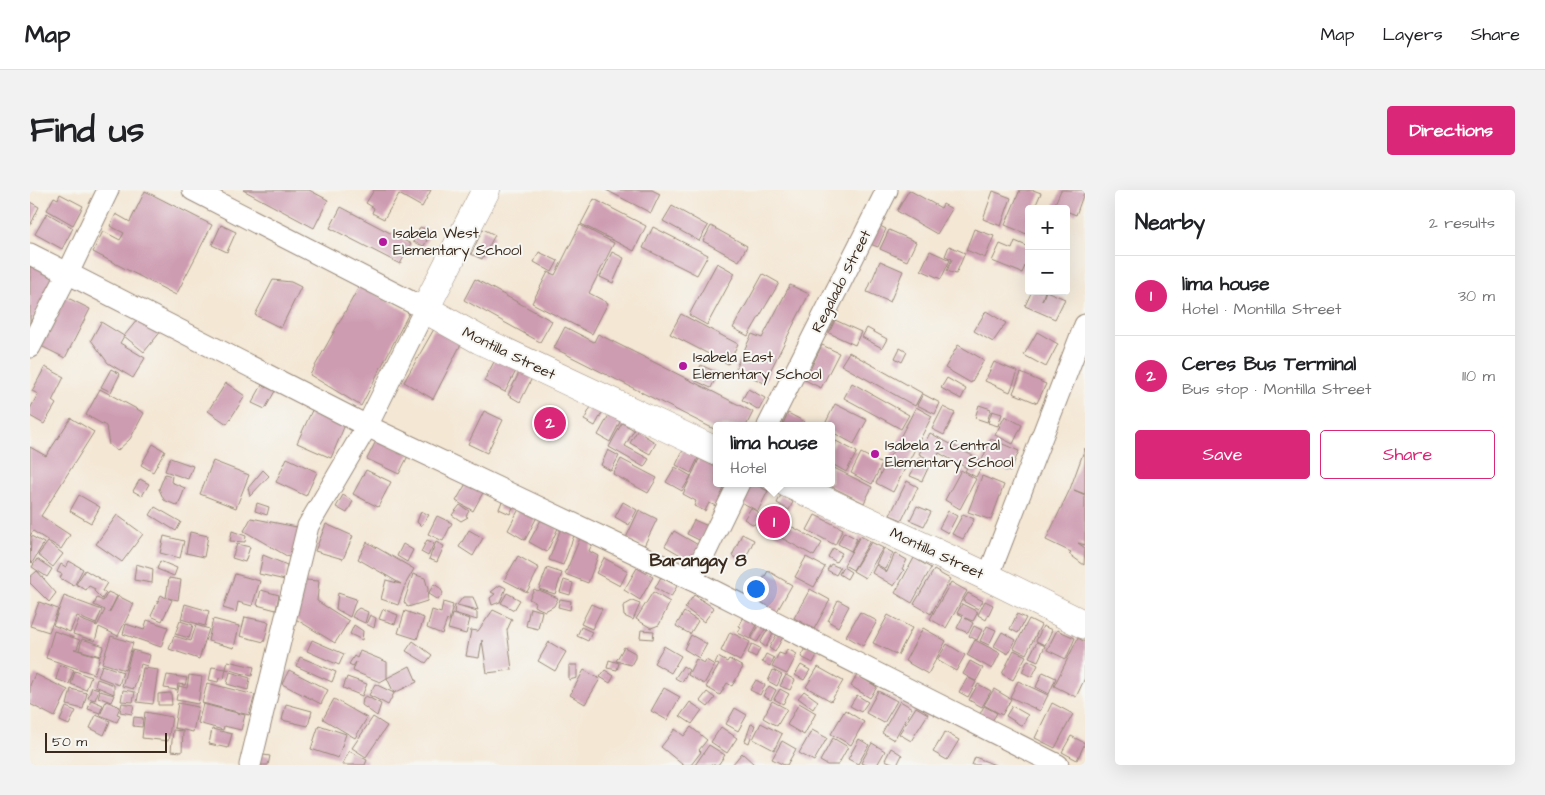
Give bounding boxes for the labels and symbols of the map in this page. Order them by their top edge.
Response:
place label: Isabela West Elementary School [393,223,522,262]
street label: Regalado Street [807,226,877,337]
marker: Isabela West Elementary School [377,236,389,248]
street label: Montilla Street [459,322,559,385]
place label: Isabela East Elementary School [693,347,822,386]
marker: Isabela East Elementary School [677,360,689,372]
pin: 2 [534,404,566,442]
place label: Isabela 2 Central Elementary School [885,435,1014,474]
marker: Isabela 2 Central Elementary School [869,448,881,460]
pin: 1 [758,503,790,541]
street label: Montilla Street [886,523,987,584]
district label: Barangay 8 [649,548,747,574]
your location [743,576,769,602]
scale bar [45,730,168,753]

